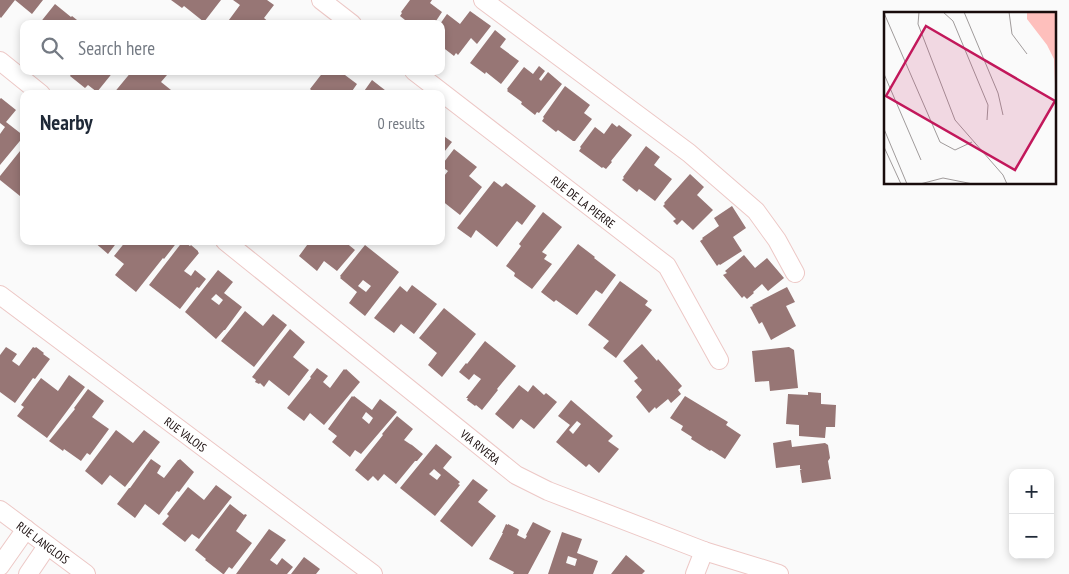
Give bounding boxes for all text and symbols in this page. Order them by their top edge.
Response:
inset map [884,12,1056,185]
search box [20,20,445,75]
icon: search [38,34,66,62]
text: Search here [78,36,155,60]
text: Nearby [40,109,93,136]
text: 0 results [378,113,425,133]
street label: RUE DE LA PIERRE [549,172,618,231]
street label: RUE VALOIS [162,413,210,455]
street label: VIA RIVERA [457,425,504,467]
map controls [1009,469,1054,559]
button: + [1009,469,1054,514]
button: − [1009,514,1054,559]
street label: RUE LANGLOIS [14,518,73,567]

